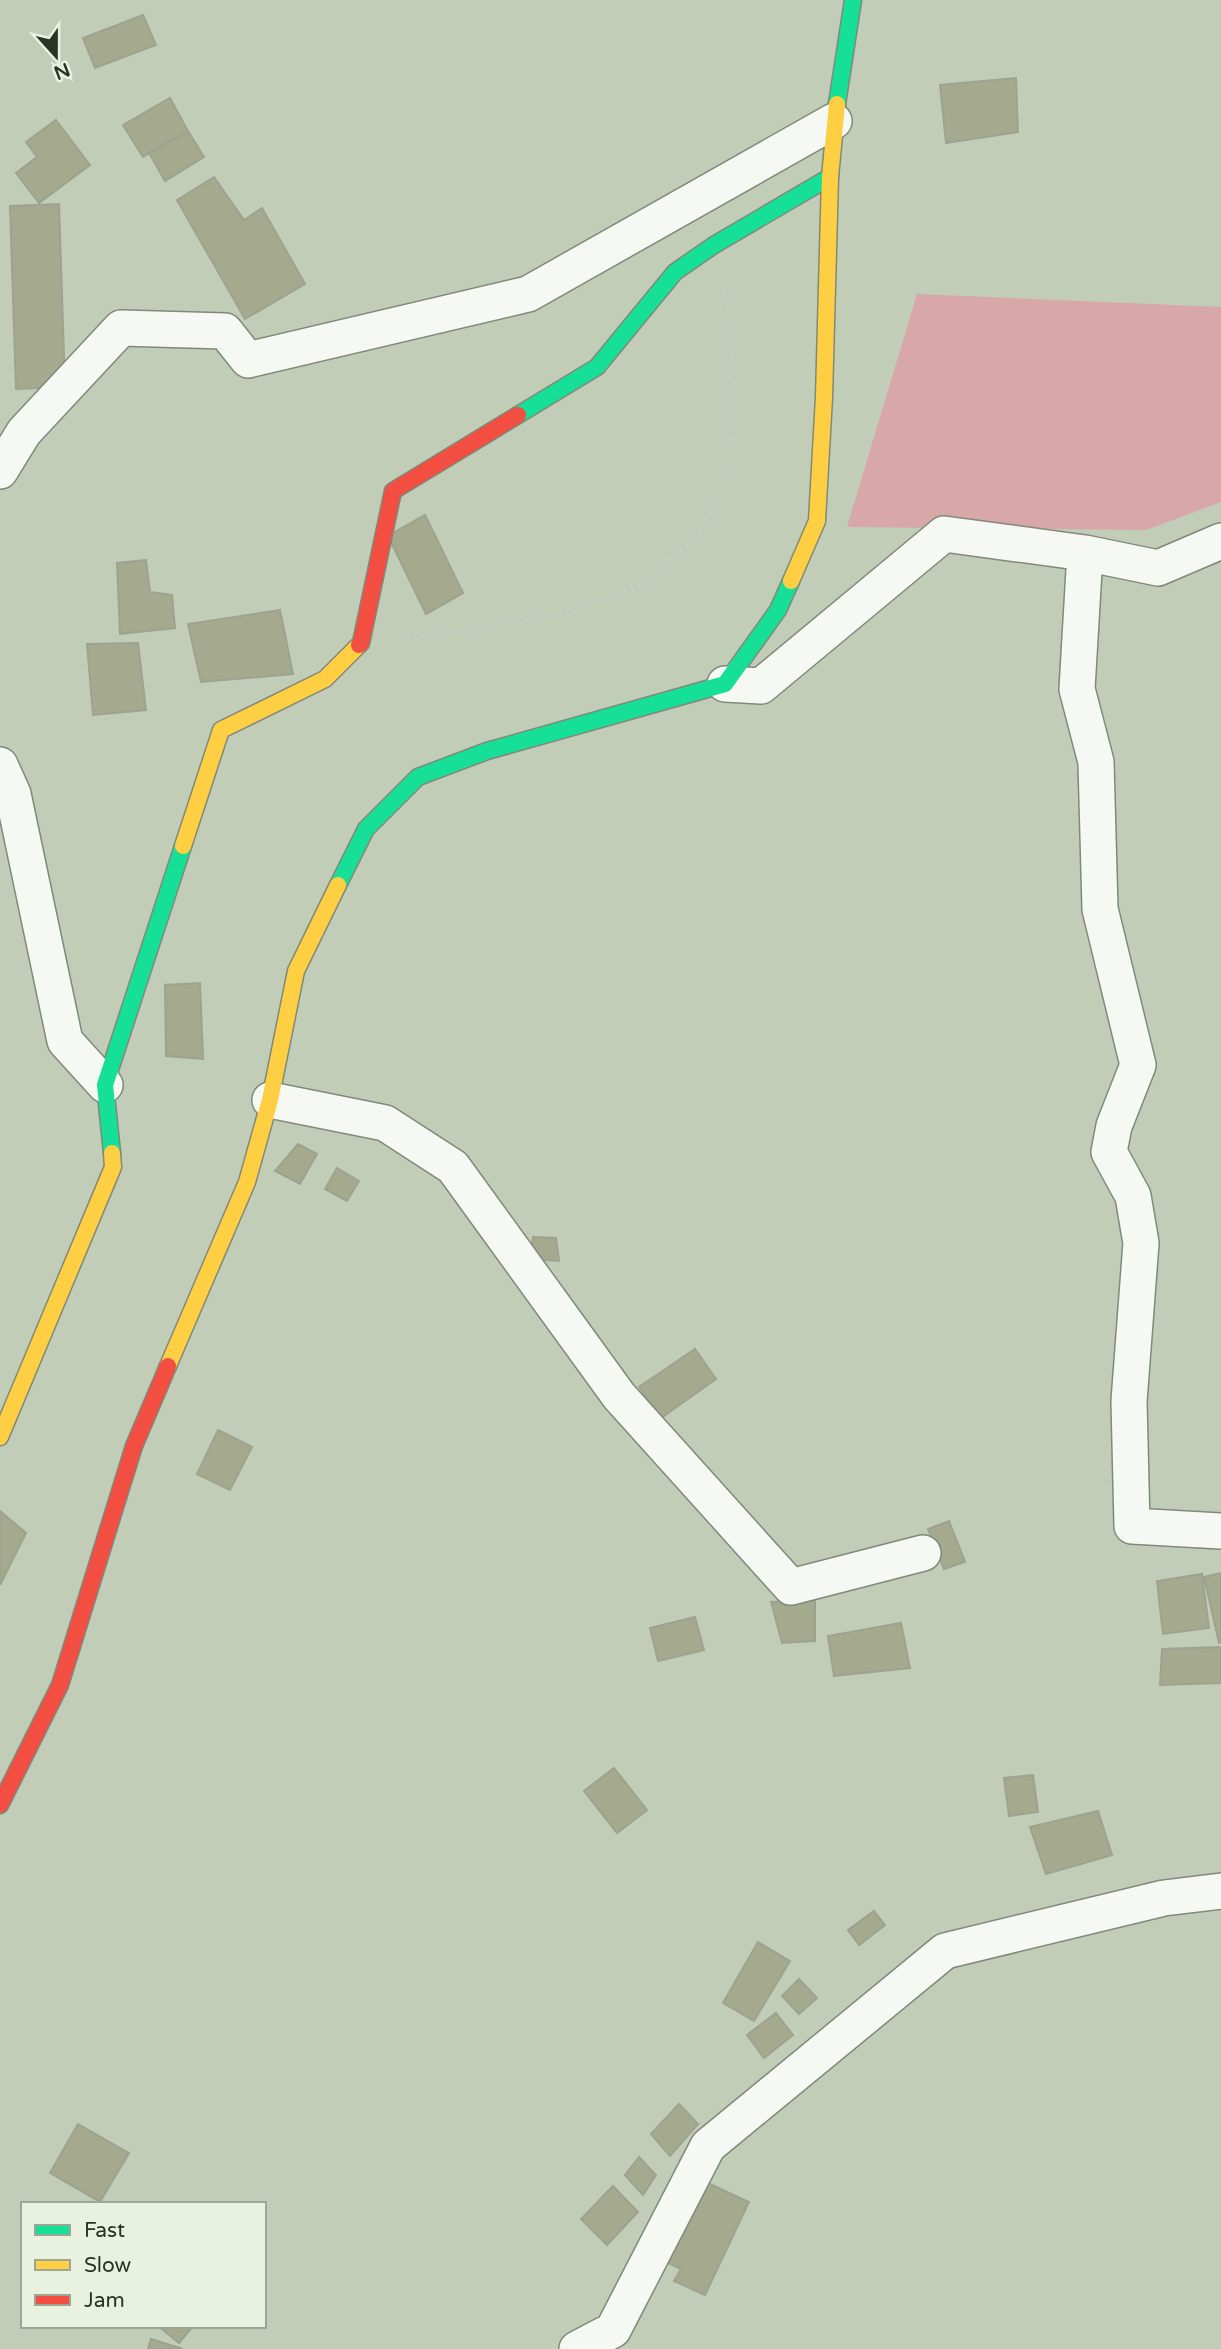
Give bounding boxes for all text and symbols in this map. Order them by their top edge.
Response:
north arrow [21,21,91,91]
text: N [51,58,73,84]
legend [21,2202,266,2328]
text: Fast [84,2218,125,2243]
text: Slow [84,2253,132,2278]
text: Jam [84,2288,125,2313]

